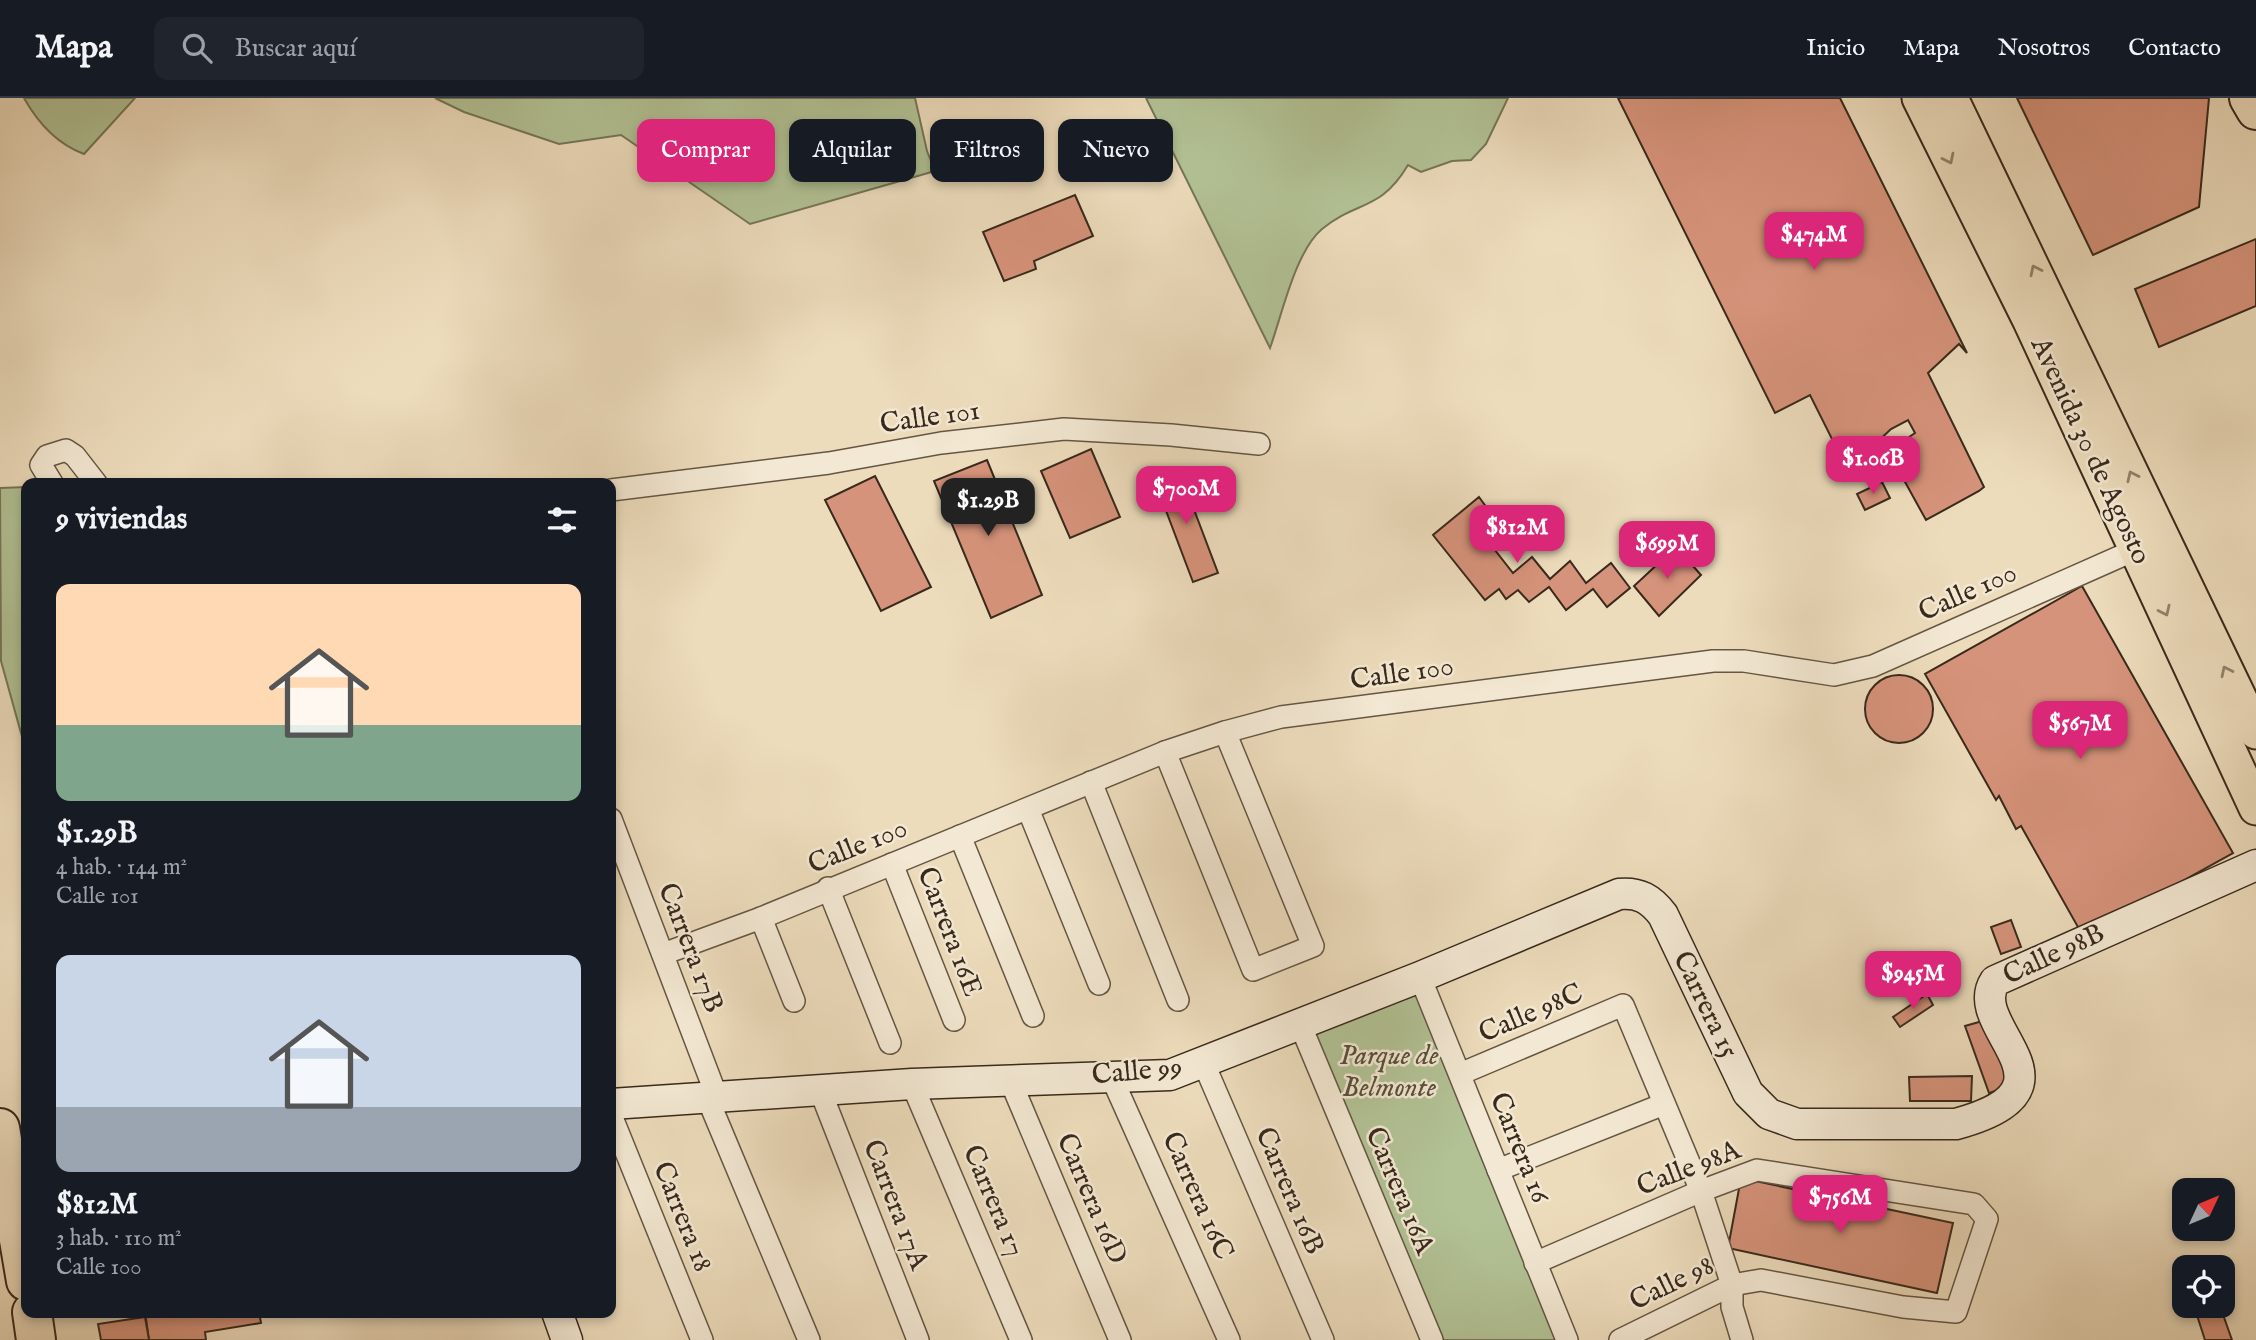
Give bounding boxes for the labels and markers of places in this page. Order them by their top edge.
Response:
pin: $474M [1765,212,1863,272]
pin: $1.06B [1816,436,1930,496]
pin: $700M [1137,466,1235,526]
pin: $1.29B [931,478,1045,538]
pin: $812M [1468,505,1566,565]
pin: $699M [1618,522,1716,581]
pin: $567M [2031,702,2129,761]
pin: $945M [1864,951,1962,1011]
pin: $756M [1791,1176,1889,1235]

